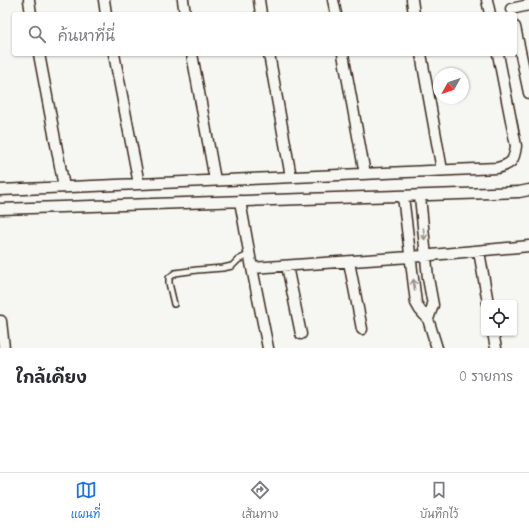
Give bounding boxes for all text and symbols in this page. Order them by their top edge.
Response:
search box [12,12,517,56]
icon: search [26,23,48,45]
text: ค้นหาที่นี่ [58,27,115,45]
north arrow [433,68,469,104]
one-way arrow [420,227,427,240]
one-way arrow [410,279,417,292]
map controls [481,300,517,336]
button: locate [481,300,517,336]
text: ใกล้เคียง [16,368,87,387]
text: 0 รายการ [459,369,513,384]
tab: แผนที่ [71,479,100,522]
tab: เส้นทาง [242,479,278,522]
tab: บันทึกไว้ [420,479,458,522]

